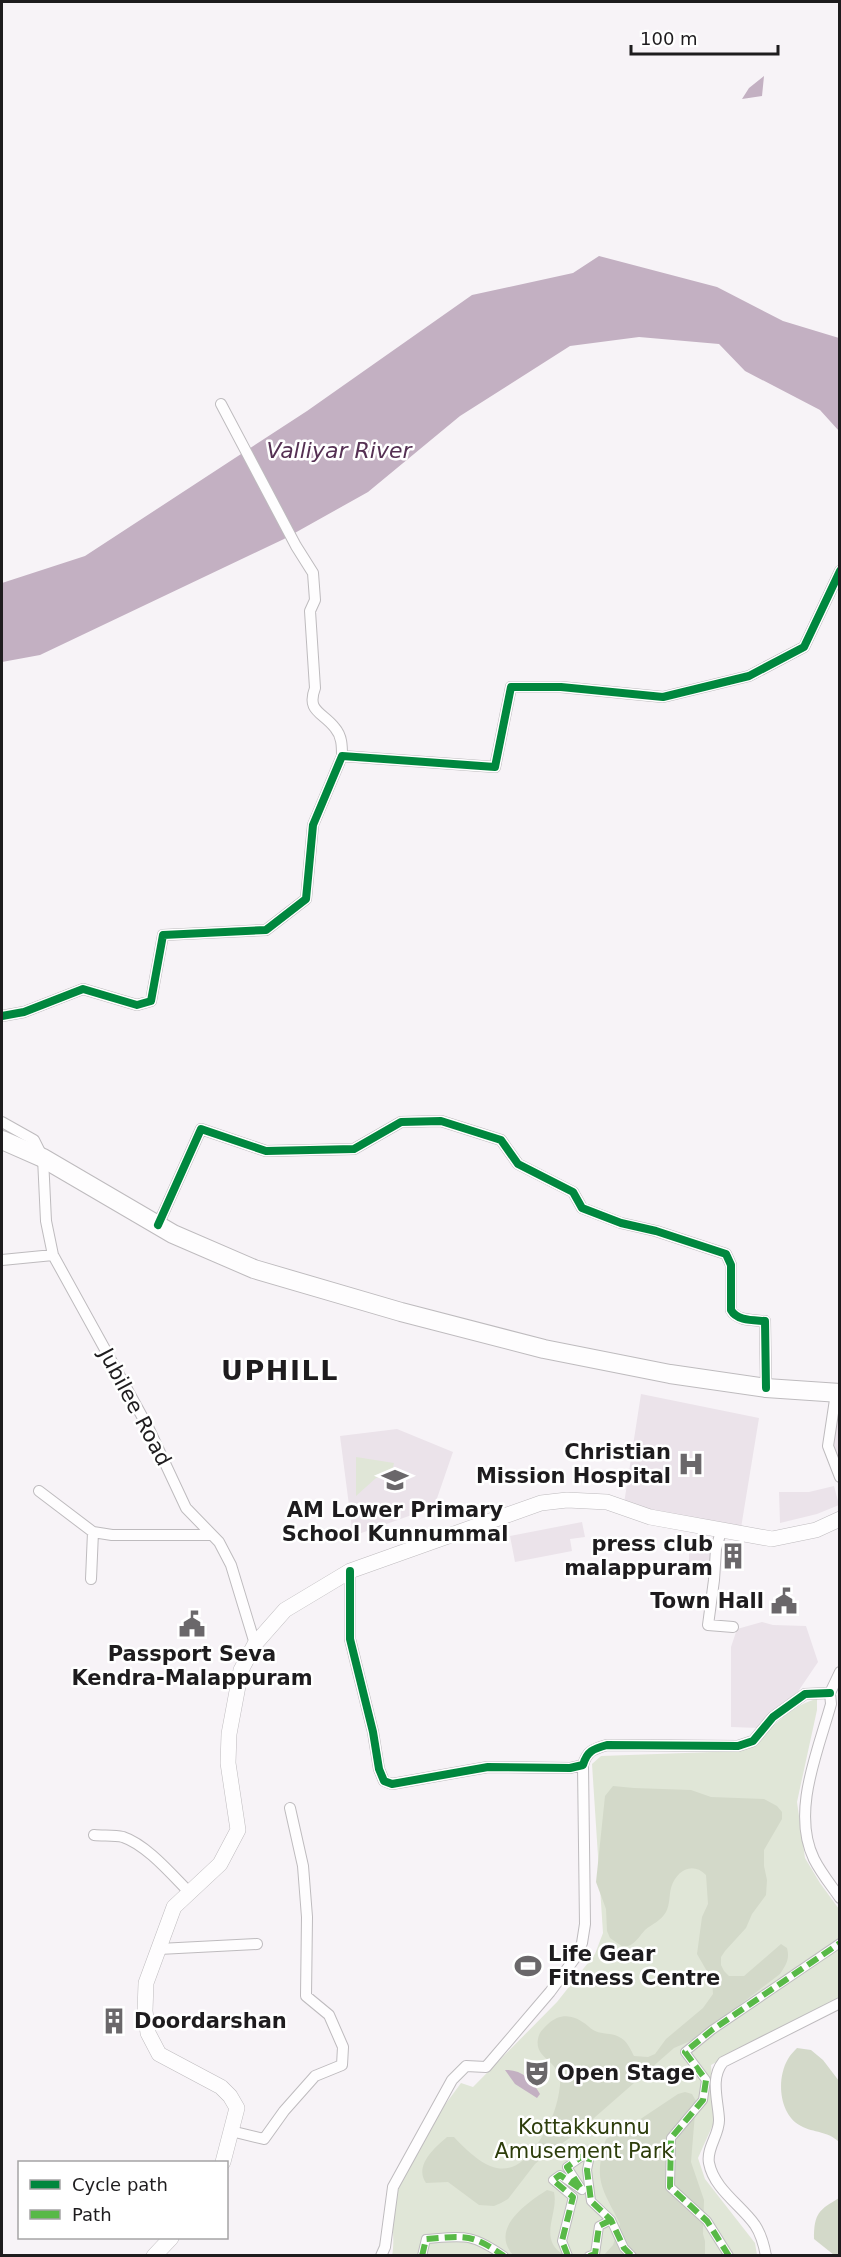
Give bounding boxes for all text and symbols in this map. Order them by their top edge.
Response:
scale bar [631,18,778,56]
text: 100 m [640,28,698,49]
water label: Valliyar River [267,438,413,463]
street label: Jubilee Road [93,1342,176,1470]
district label: UPHILL [221,1355,339,1386]
place label: Christian Mission Hospital [476,1440,671,1488]
hospital icon: Christian Mission Hospital [676,1449,706,1479]
school or university icon: AM Lower Primary School Kunnummal [380,1465,410,1495]
place label: AM Lower Primary School Kunnummal [282,1498,508,1546]
place label: press club malappuram [564,1532,713,1580]
building icon: press club malappuram [718,1541,748,1571]
public building icon: Town Hall [769,1586,799,1616]
place label: Town Hall [650,1589,764,1613]
public building icon: Passport Seva Kendra-Malappuram [177,1609,207,1639]
place label: Passport Seva Kendra-Malappuram [71,1642,313,1690]
place label: Life Gear Fitness Centre [548,1942,720,1990]
sports icon: Life Gear Fitness Centre [513,1951,543,1981]
building icon: Doordarshan [99,2006,129,2036]
place label: Doordarshan [134,2009,287,2033]
theatre icon: Open Stage [522,2058,552,2088]
place label: Open Stage [557,2061,695,2085]
park label: Kottakkunnu Amusement Park [495,2115,674,2163]
legend [18,2161,228,2239]
text: Cycle path [72,2174,168,2195]
text: Path [72,2204,112,2225]

